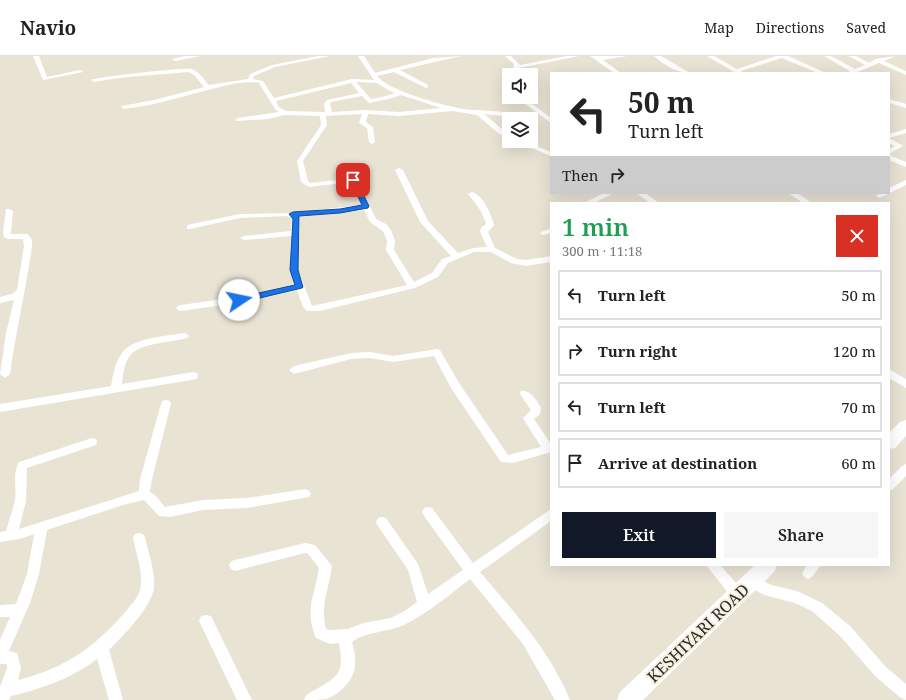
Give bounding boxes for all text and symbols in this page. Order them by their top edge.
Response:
text: Navio [20,15,76,41]
text: Map [704,18,734,37]
text: Directions [756,18,824,37]
text: Saved [846,18,886,37]
map controls [502,68,538,148]
button: sound [502,68,538,104]
text: 50 m [628,83,695,121]
icon: left [562,88,614,140]
button: layers [502,112,538,148]
text: Turn left [628,119,703,143]
pin [336,163,370,197]
icon: right [606,164,628,186]
text: Then [562,165,598,185]
icon: arrive [342,169,364,191]
text: 1 min [562,210,629,243]
button: close [836,215,878,257]
text: 300 m · 11:18 [562,242,642,260]
position arrow [218,279,260,321]
icon: left [564,284,586,306]
text: Turn left [598,285,666,305]
text: 50 m [841,285,876,305]
icon: right [564,340,586,362]
text: Turn right [598,341,677,361]
text: 120 m [833,341,876,361]
icon: left [564,396,586,418]
text: Turn left [598,397,666,417]
text: 70 m [841,397,876,417]
icon: arrive [564,452,586,474]
text: Arrive at destination [598,453,757,473]
text: 60 m [841,453,876,473]
button: Exit [562,512,716,558]
button: Share [724,512,878,558]
street label: KESHIYARI ROAD [642,579,754,687]

